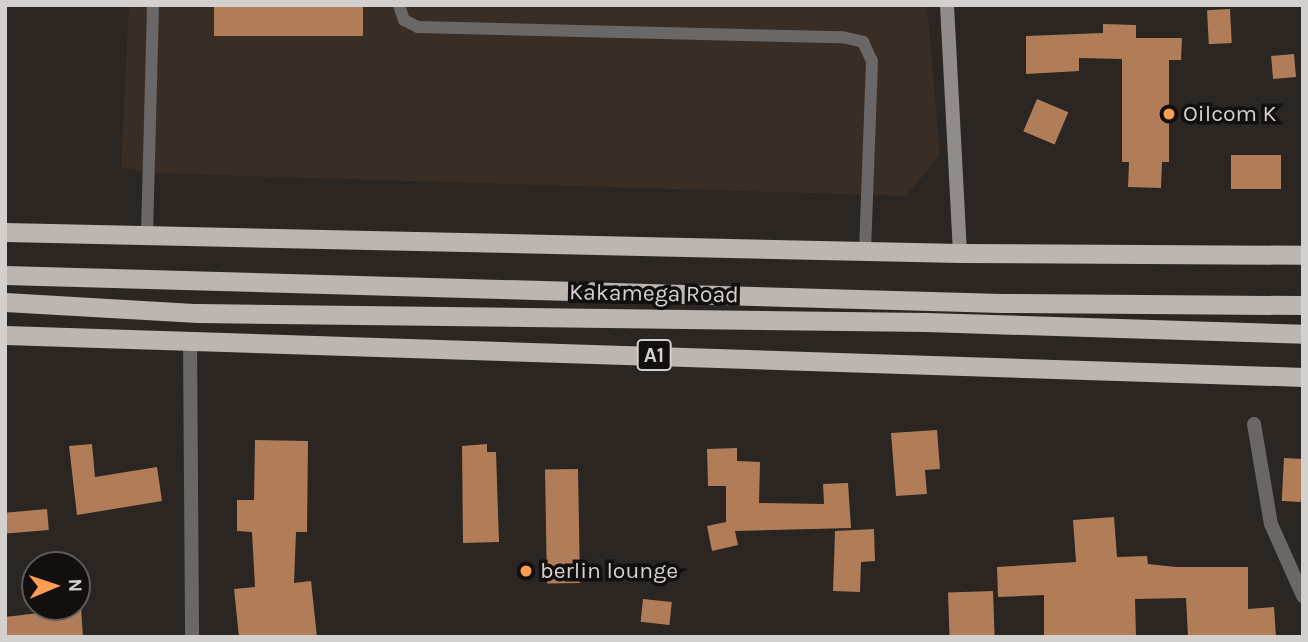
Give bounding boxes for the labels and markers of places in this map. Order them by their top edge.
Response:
place label: Oilcom K [1183,100,1277,128]
marker: Oilcom K [1161,106,1177,122]
place label: berlin lounge [540,557,678,585]
marker: berlin lounge [518,563,534,579]

